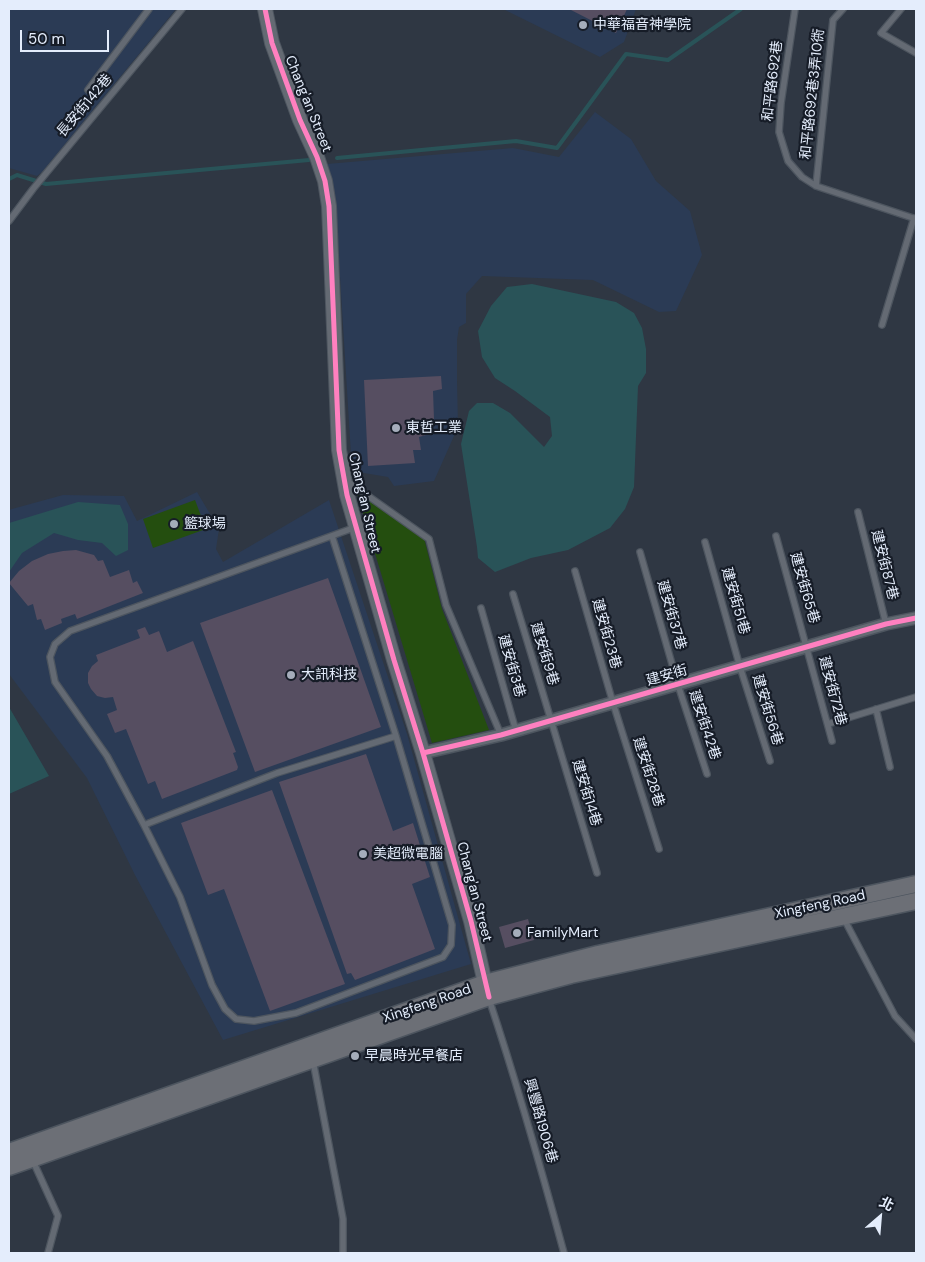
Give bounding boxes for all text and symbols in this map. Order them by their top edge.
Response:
place label: 中華福音神學院 [593,17,691,33]
marker: 中華福音神學院 [577,19,589,31]
scale bar [22,20,111,52]
street label: 和平路692巷3弄10衖 [798,28,828,160]
text: 50 m [28,29,65,49]
street label: 和平路692巷 [760,40,786,122]
street label: Chang'an Street [281,53,335,155]
street label: 長安街142巷 [54,71,116,141]
place label: 東哲工業 [406,420,462,436]
marker: 東哲工業 [390,422,402,434]
street label: Chang'an Street [344,451,384,555]
place label: 籃球場 [184,516,226,532]
marker: 籃球場 [168,518,180,530]
street label: 建安街87巷 [867,528,901,602]
street label: 建安街65巷 [786,551,822,625]
street label: 建安街51巷 [717,566,753,636]
street label: 建安街37巷 [653,578,689,652]
street label: 建安街23巷 [588,597,624,671]
street label: 建安街9巷 [526,621,562,687]
street label: 建安街3巷 [494,633,528,699]
street label: 建安街72巷 [815,654,849,728]
street label: 建安街 [644,662,690,690]
place label: 大訊科技 [301,667,357,683]
marker: 大訊科技 [285,669,297,681]
street label: 建安街56巷 [748,672,786,748]
street label: 建安街42巷 [685,688,723,762]
street label: 建安街28巷 [629,735,667,809]
street label: 建安街14巷 [568,758,604,828]
street label: Chang'an Street [453,840,495,944]
place label: 美超微電腦 [373,846,443,862]
marker: 美超微電腦 [357,848,369,860]
street label: Xingfeng Road [773,887,867,923]
place label: FamilyMart [527,925,598,941]
marker: FamilyMart [511,927,523,939]
street label: Xingfeng Road [381,981,473,1027]
place label: 早晨時光早餐店 [365,1048,463,1064]
marker: 早晨時光早餐店 [349,1050,361,1062]
street label: 興豐路1906巷 [520,1077,560,1165]
north arrow [855,1192,905,1242]
text: 北 [876,1192,897,1215]

